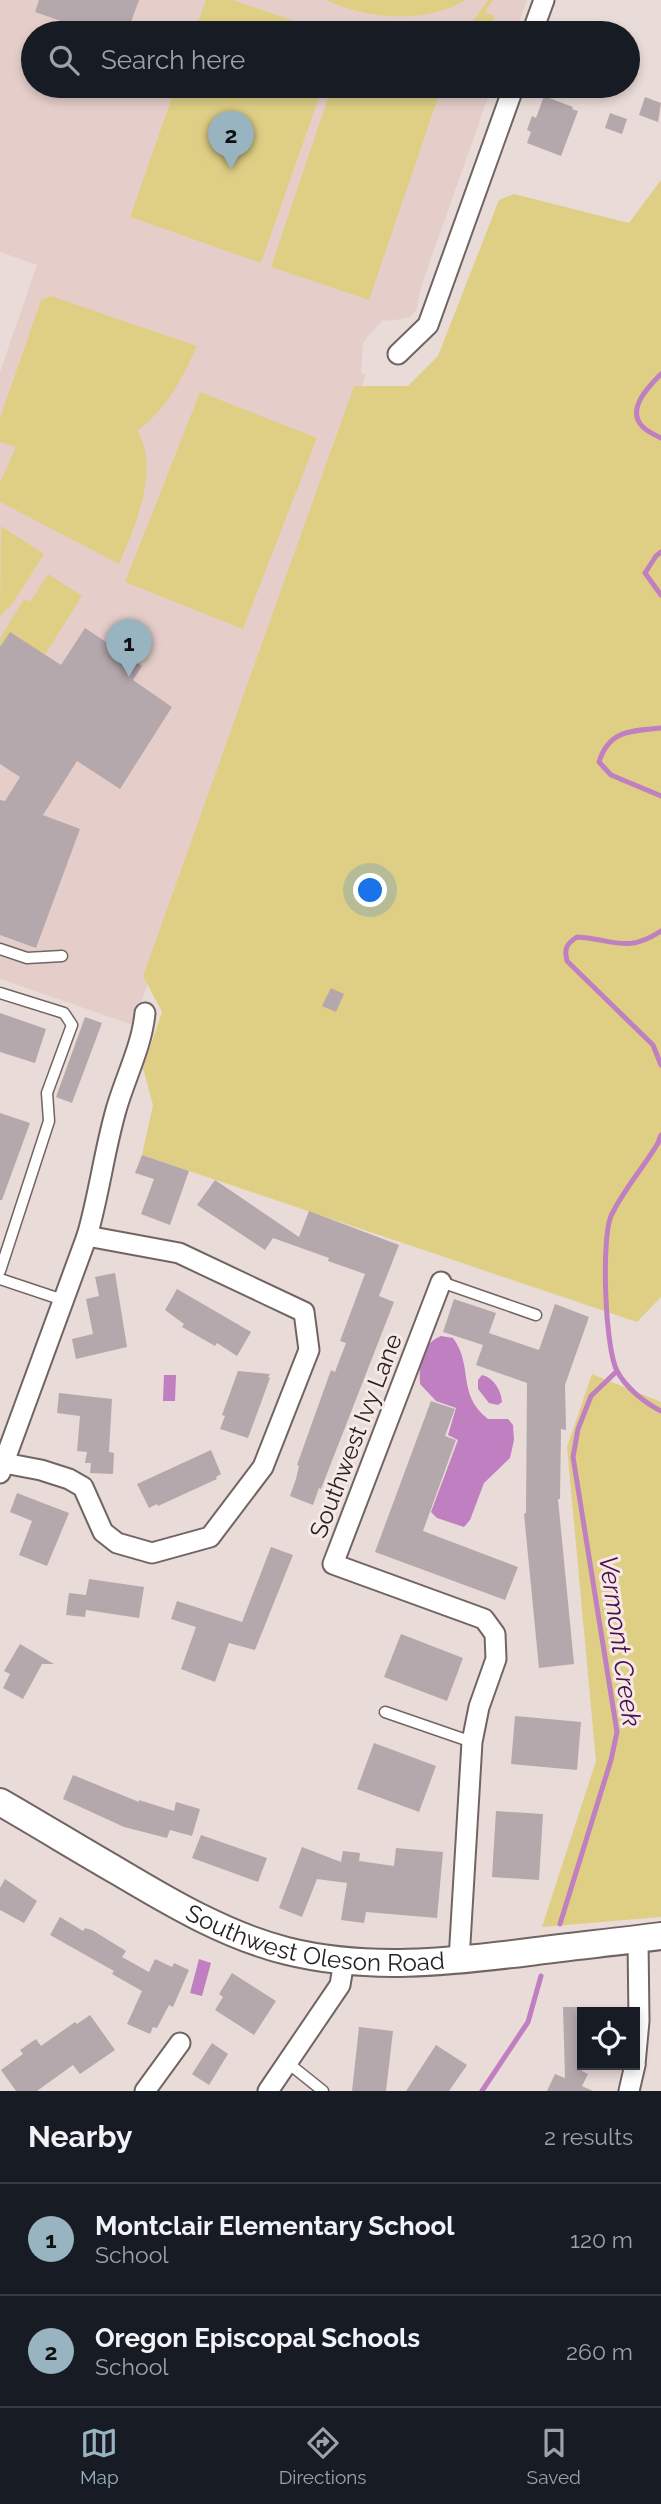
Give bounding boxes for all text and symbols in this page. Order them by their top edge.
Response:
search box [21,21,640,98]
icon: search [45,41,83,79]
text: Search here [101,45,245,75]
pin: 2 [208,111,254,169]
pin: 1 [106,619,152,677]
your location [353,873,387,907]
street label: Southwest Ivy Lane [303,1330,408,1542]
water label: Vermont Creek [593,1554,647,1729]
street label: Southwest Oleson Road [181,1898,446,1977]
map controls [577,2007,640,2070]
button: locate [577,2007,640,2070]
text: Nearby [28,2119,132,2154]
text: 2 results [544,2123,633,2150]
text: Montclair Elementary School [95,2211,454,2241]
text: 1 [45,2226,57,2253]
text: 120 m [570,2226,633,2253]
text: School [95,2241,169,2268]
text: Oregon Episcopal Schools [95,2323,420,2353]
text: 2 [45,2338,57,2365]
text: 260 m [566,2338,633,2365]
text: School [95,2353,169,2380]
tab: Map [80,2424,119,2488]
tab: Directions [279,2424,367,2488]
tab: Saved [527,2424,581,2488]

